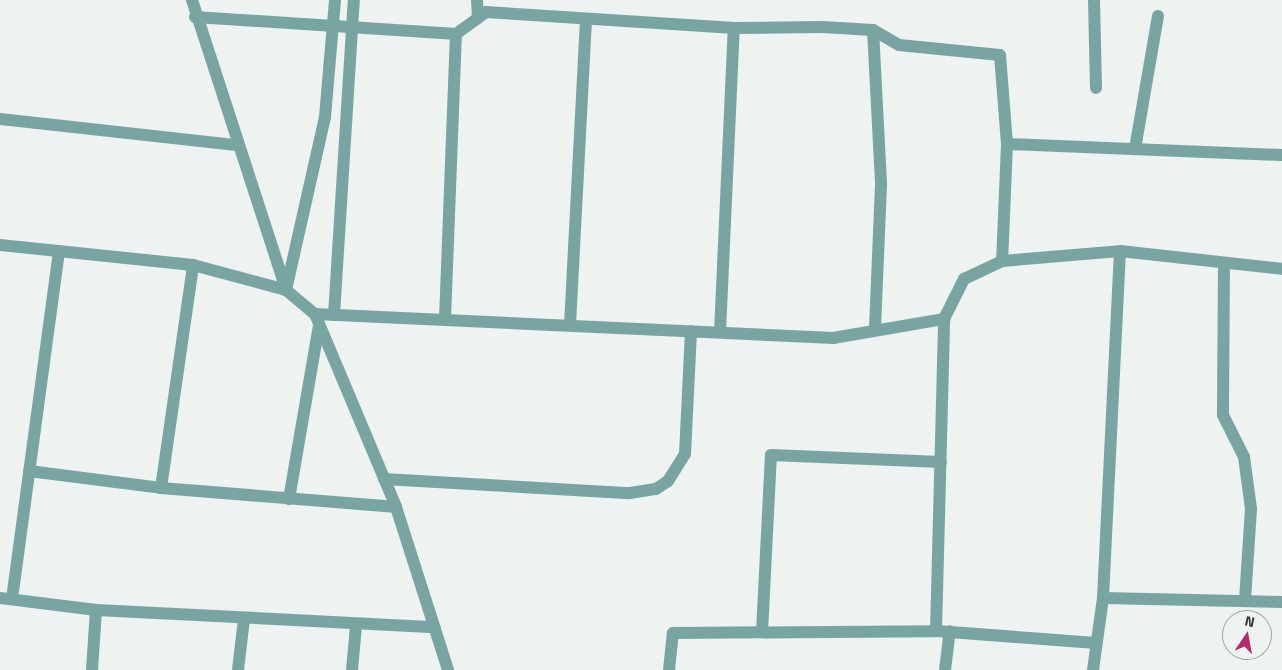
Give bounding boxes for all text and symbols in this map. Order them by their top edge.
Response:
north arrow [1222,610,1272,660]
text: N [1243,610,1257,632]

